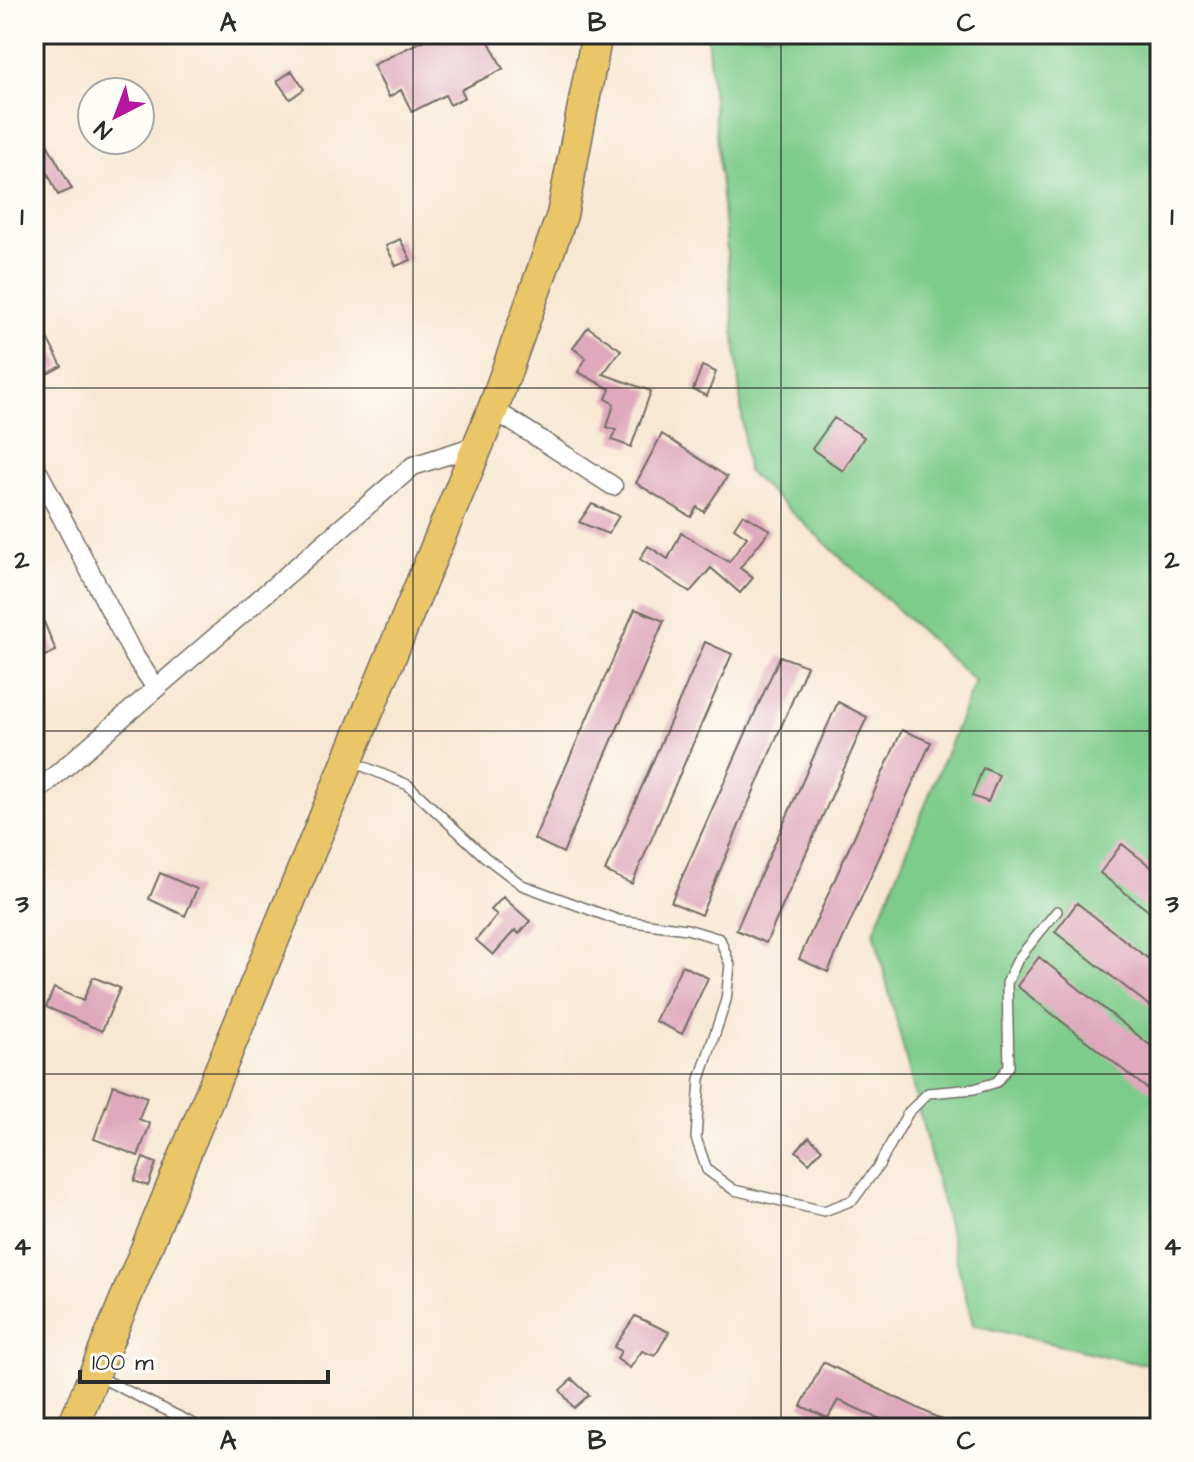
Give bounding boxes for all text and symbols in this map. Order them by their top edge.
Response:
text: A [220,5,237,41]
text: B [588,5,607,41]
text: C [957,5,976,41]
north arrow [76,76,156,156]
text: N [88,113,119,146]
text: 1 [20,199,24,235]
text: 1 [1170,199,1174,235]
text: 2 [14,542,30,578]
text: 2 [1164,542,1180,578]
text: 3 [14,886,29,922]
text: 3 [1164,886,1179,922]
text: 4 [13,1229,31,1265]
text: 4 [1163,1229,1181,1265]
scale bar [80,1334,328,1384]
text: 100 m [92,1346,154,1380]
text: A [220,1423,237,1459]
text: B [588,1423,607,1459]
text: C [957,1423,976,1459]

